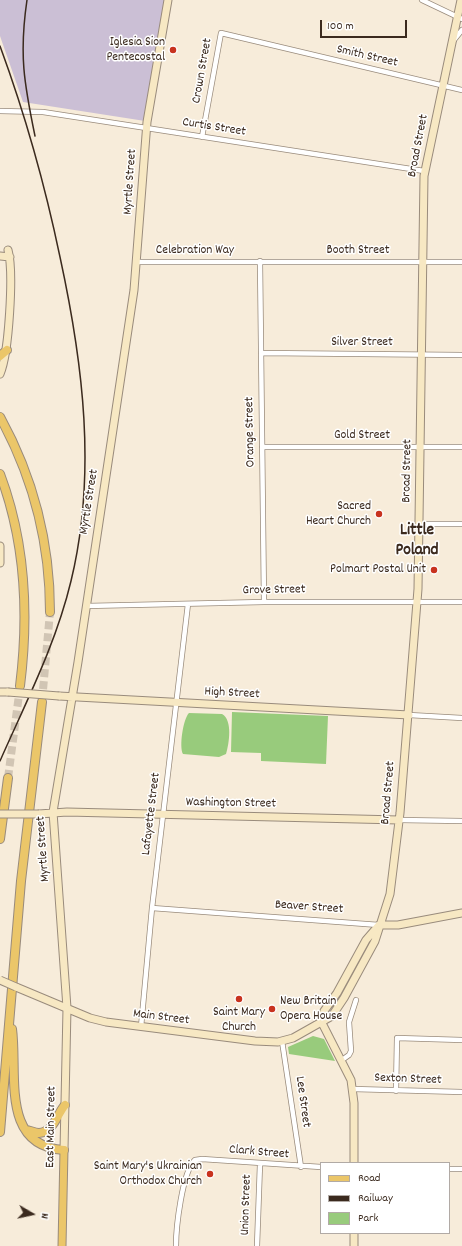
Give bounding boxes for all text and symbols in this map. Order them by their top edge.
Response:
scale bar [322,12,409,38]
text: 100 m [327,18,354,35]
place label: Iglesia Sion Pentecostal [106,35,165,66]
street label: Crown Street [190,37,216,105]
street label: Smith Street [335,42,399,72]
marker: Iglesia Sion Pentecostal [168,45,178,55]
street label: Broad Street [405,113,433,179]
street label: Curtis Street [181,115,247,141]
street label: Myrtle Street [121,149,141,215]
street label: Celebration Way [156,243,234,259]
street label: Booth Street [326,243,390,259]
street label: Silver Street [331,335,393,351]
street label: Orange Street [243,397,259,467]
street label: Gold Street [334,428,390,444]
street label: Broad Street [400,439,416,503]
street label: Myrtle Street [77,468,103,536]
place label: Sacred Heart Church [306,499,371,530]
marker: Sacred Heart Church [374,509,384,519]
district label: Little Poland [395,522,439,562]
place label: Polmart Postal Unit [330,562,426,578]
marker: Polmart Postal Unit [429,565,439,575]
street label: Grove Street [242,583,306,599]
street label: High Street [204,685,260,703]
street label: Broad Street [378,761,400,825]
street label: Lafayette Street [139,772,165,856]
street label: Washington Street [186,795,276,813]
street label: Myrtle Street [34,816,54,882]
street label: Beaver Street [274,898,344,918]
marker: Saint Mary Church [234,994,244,1004]
place label: New Britain Opera House [280,994,342,1025]
marker: New Britain Opera House [267,1004,277,1014]
place label: Saint Mary Church [213,1005,265,1036]
street label: Main Street [132,1007,190,1029]
street label: Sexton Street [374,1071,442,1089]
street label: Lee Street [291,1076,313,1128]
street label: East Main Street [43,1086,61,1168]
street label: Clark Street [228,1143,290,1163]
place label: Saint Mary's Ukrainian Orthodox Church [94,1159,202,1190]
legend [320,1162,450,1234]
marker: Saint Mary's Ukrainian Orthodox Church [205,1169,215,1179]
text: Road [358,1170,380,1187]
street label: Union Street [238,1174,256,1236]
text: Railway [358,1190,393,1207]
north arrow [12,1194,52,1234]
text: Park [358,1210,378,1227]
text: N [36,1212,52,1220]

